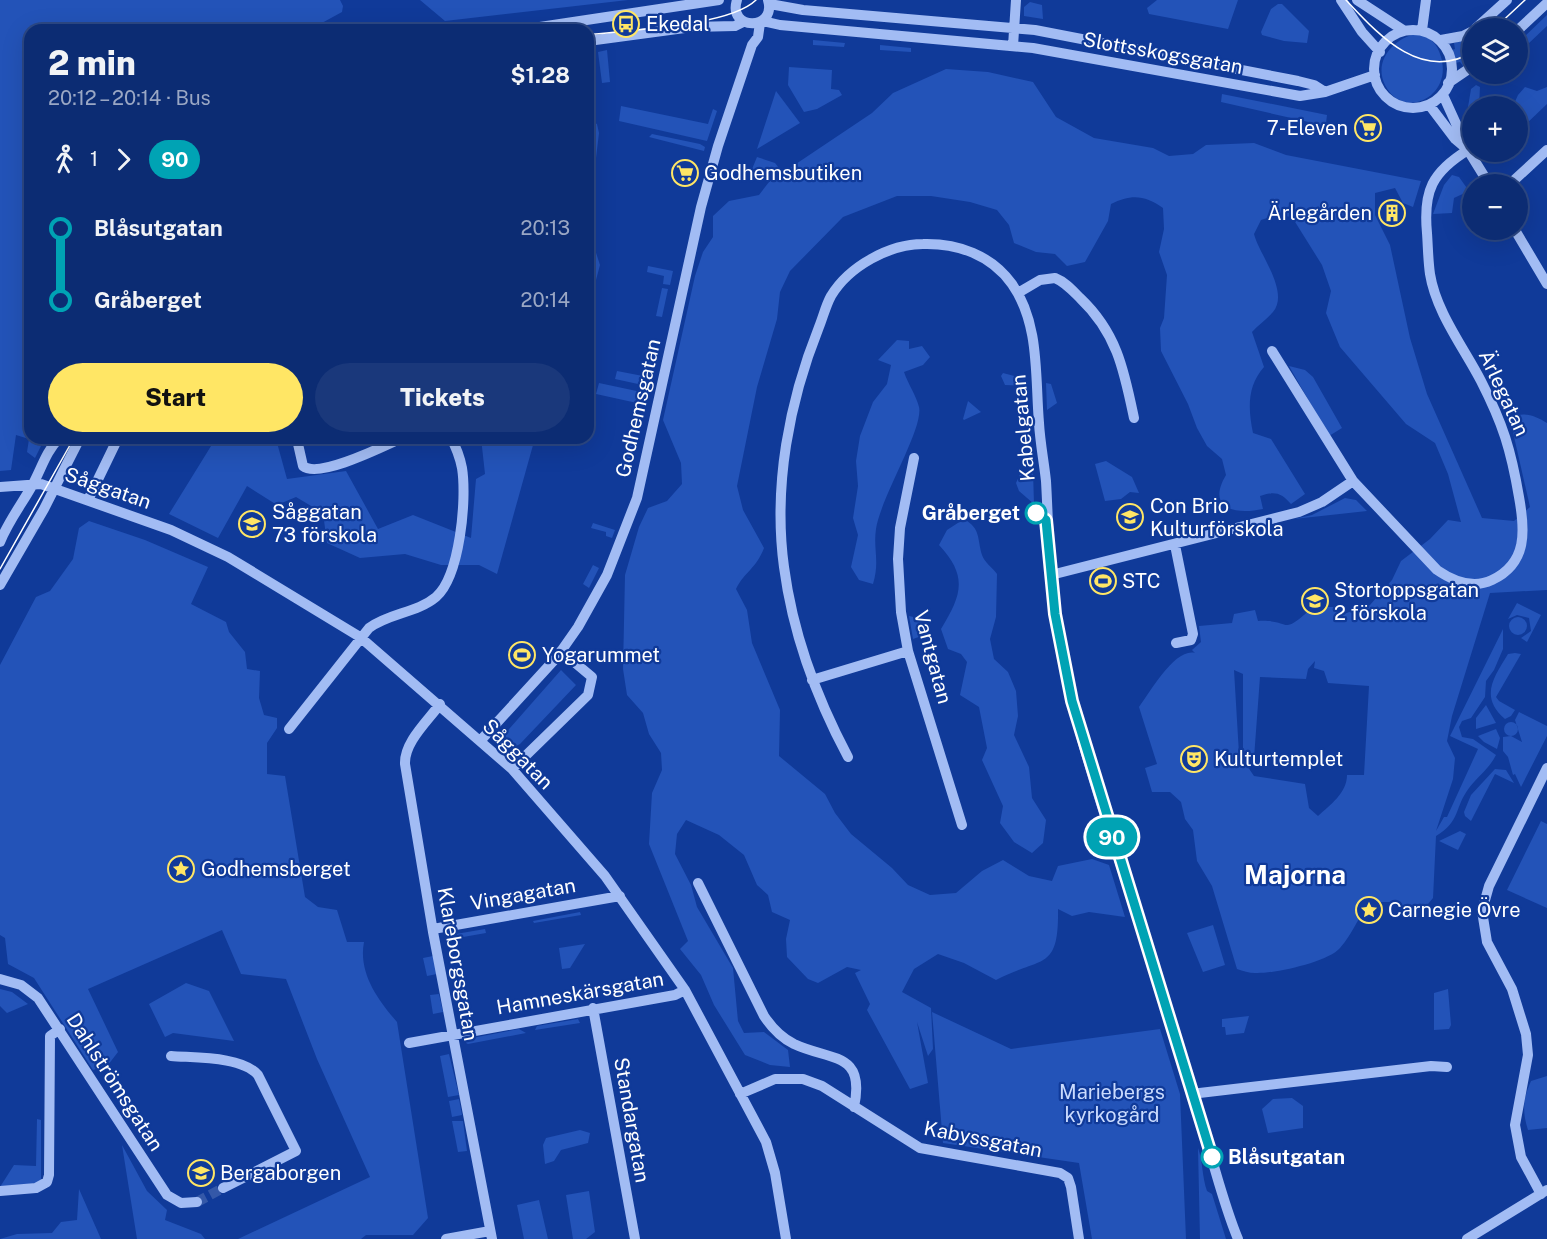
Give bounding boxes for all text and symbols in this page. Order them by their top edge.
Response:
bus stop icon: Ekedal [611,9,641,39]
place label: Ekedal [646,12,709,36]
map controls [1462,18,1528,240]
button: layers [1462,18,1528,84]
street label: Slottsskogsgatan [1081,27,1245,79]
text: 2 min [48,44,136,82]
text: $1.28 [511,62,570,88]
text: 20:12 – 20:14 · Bus [48,86,211,110]
button: + [1462,96,1528,162]
supermarket icon: 7-Eleven [1353,113,1383,143]
place label: 7-Eleven [1267,116,1348,140]
icon: walk [48,143,81,176]
icon: forward [107,143,140,176]
text: 1 [90,147,98,171]
text: 90 [161,147,188,172]
supermarket icon: Godhemsbutiken [670,158,700,188]
place label: Godhemsbutiken [704,161,862,185]
button: − [1462,174,1528,240]
building icon: Ärlegården [1377,198,1407,228]
place label: Ärlegården [1267,201,1372,225]
text: Blåsutgatan [94,215,223,241]
text: 20:13 [521,216,570,240]
text: Gråberget [94,287,202,313]
text: 20:14 [521,288,570,312]
street label: Godhemsgatan [610,336,666,480]
street label: Ärlegatan [1474,346,1534,440]
button: Start [48,363,303,432]
button: Tickets [315,363,570,432]
street label: Kabelgatan [1006,374,1040,482]
street label: Såggatan [62,462,154,514]
place label: Con Brio Kulturförskola [1150,494,1284,541]
place label: Såggatan 73 förskola [272,500,377,547]
place label: Gråberget [922,501,1020,525]
marker: Gråberget [1025,502,1047,524]
school or university icon: Con Brio Kulturförskola [1115,502,1145,532]
school or university icon: Såggatan 73 förskola [237,509,267,539]
sports icon: STC [1088,566,1118,596]
place label: STC [1122,569,1161,593]
place label: Stortoppsgatan 2 förskola [1334,578,1479,625]
school or university icon: Stortoppsgatan 2 förskola [1300,586,1330,616]
street label: Vantgatan [909,608,957,706]
sports icon: Yogarummet [507,640,537,670]
place label: Yogarummet [542,643,660,667]
street label: Såggatan [478,714,558,794]
theatre icon: Kulturtemplet [1179,744,1209,774]
place label: Kulturtemplet [1214,747,1343,771]
line badge: 90 [1085,818,1139,856]
text: 90 [1098,825,1126,850]
place icon: Godhemsberget [166,854,196,884]
place label: Godhemsberget [201,857,351,881]
district label: Majorna [1244,859,1346,890]
street label: Vingagatan [469,873,577,915]
street label: Klareborgsgatan [433,885,483,1043]
place icon: Carnegie Övre [1354,895,1384,925]
place label: Carnegie Övre [1388,897,1521,922]
street label: Hamneskärsgatan [494,966,666,1020]
street label: Dahlströmsgatan [62,1009,168,1155]
street label: Standargatan [609,1055,655,1185]
park label: Mariebergs kyrkogård [1059,1080,1165,1127]
street label: Kabyssgatan [922,1116,1044,1162]
place label: Blåsutgatan [1228,1145,1345,1169]
marker: Blåsutgatan [1201,1146,1223,1168]
school or university icon: Bergaborgen [186,1158,216,1188]
place label: Bergaborgen [220,1161,341,1185]

